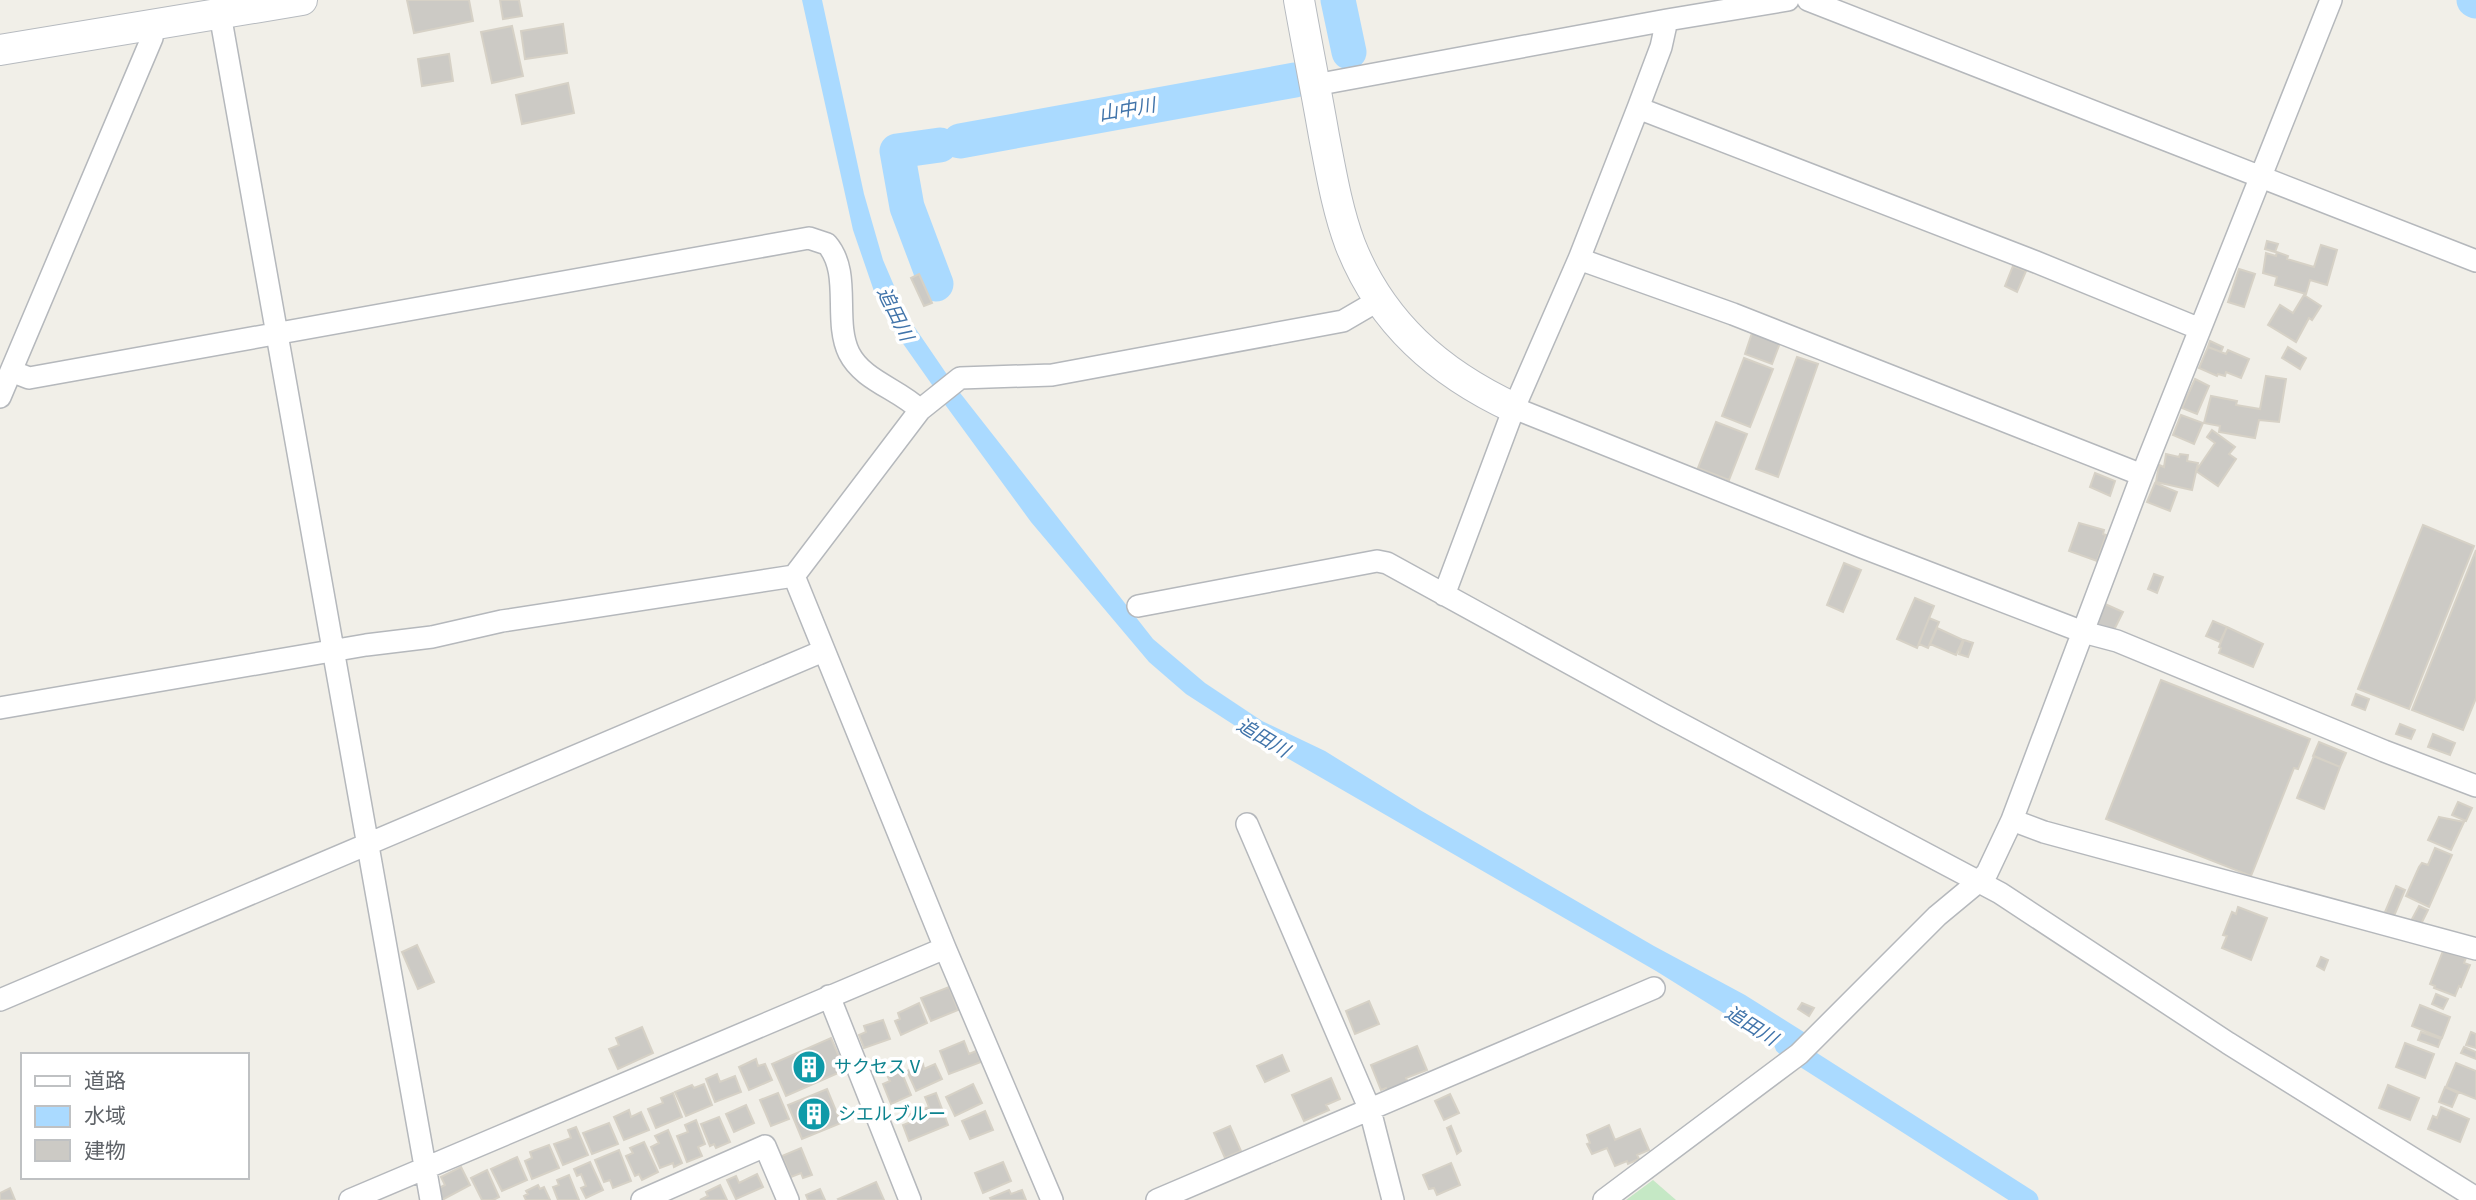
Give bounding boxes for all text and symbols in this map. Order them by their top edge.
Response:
water label: 山中川 [1097,92,1159,128]
water label: 追田川 [871,283,920,347]
water label: 追田川 [1232,712,1296,765]
water label: 追田川 [1720,1000,1784,1053]
building icon: サクセスⅤ [790,1048,828,1086]
legend [21,1053,248,1179]
place label: サクセスⅤ [834,1055,924,1079]
text: 道路 [84,1067,126,1095]
building icon: シエルブルー [795,1095,833,1133]
text: 水域 [84,1102,126,1130]
place label: シエルブルー [838,1102,946,1126]
text: 建物 [84,1137,126,1165]

